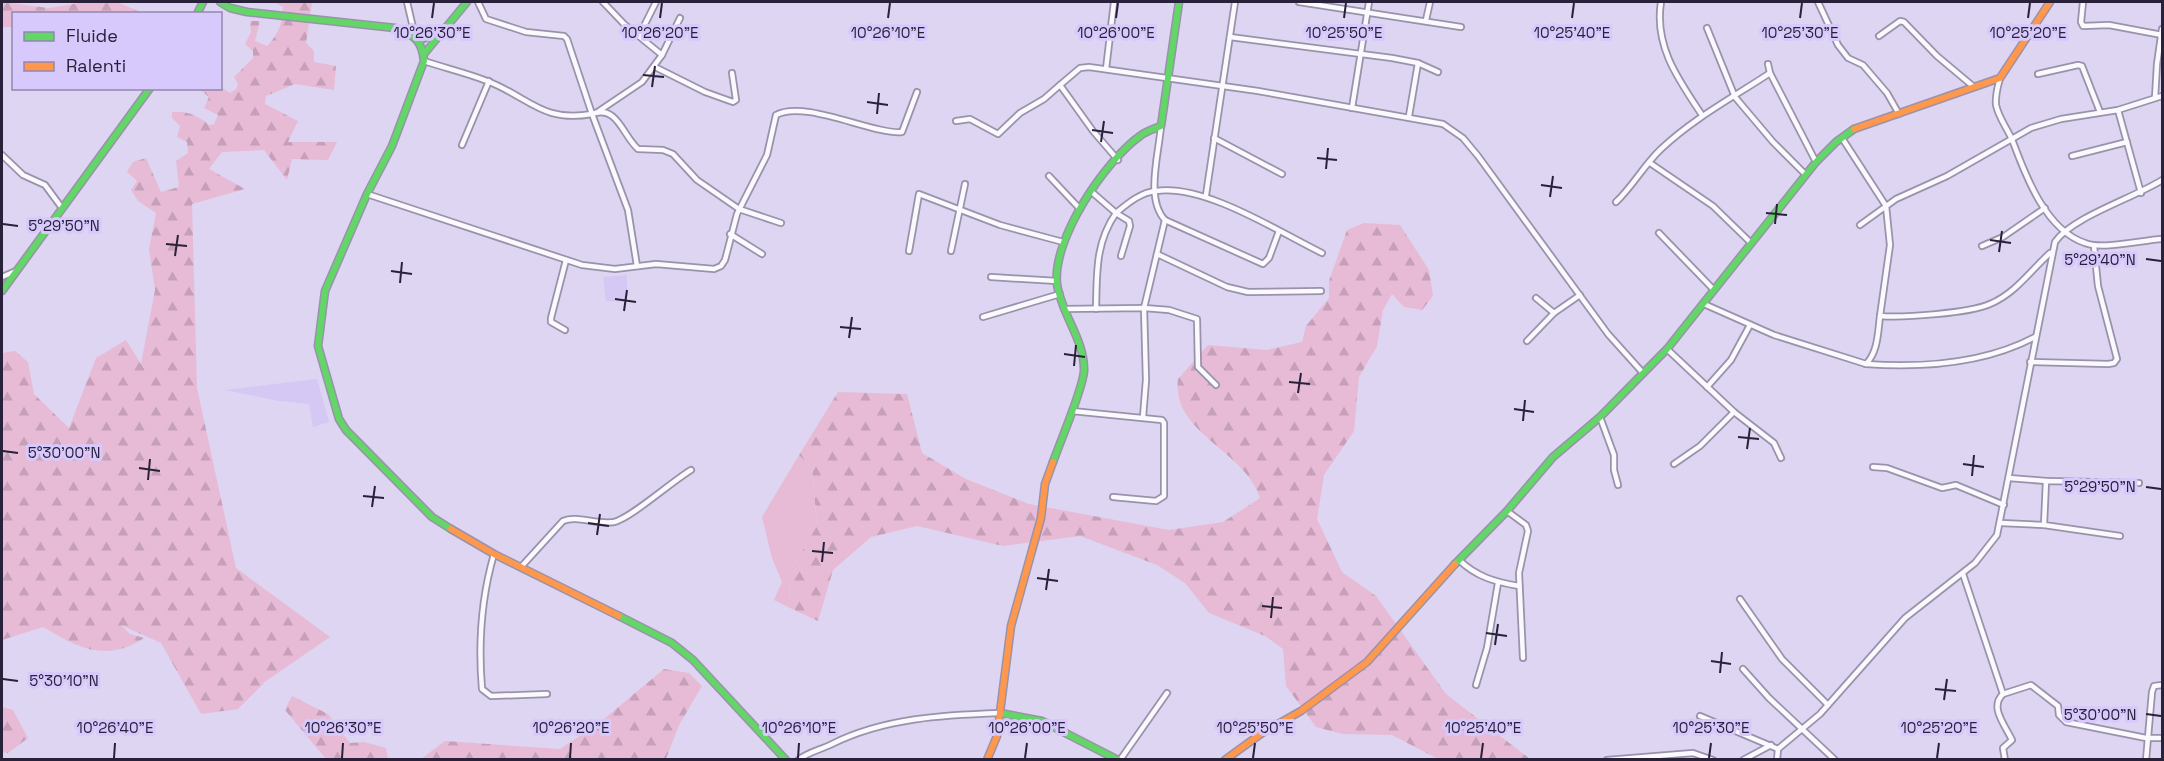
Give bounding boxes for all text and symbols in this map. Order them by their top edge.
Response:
legend [12,12,222,90]
text: 10°26'30"E [393,23,471,42]
text: 10°26'20"E [621,23,699,42]
text: 10°26'10"E [851,23,925,42]
text: 10°26'00"E [1077,23,1155,42]
text: 10°25'50"E [1306,23,1382,42]
text: 10°25'40"E [1534,23,1610,42]
text: 10°25'30"E [1762,23,1838,42]
text: 10°25'20"E [1990,23,2066,42]
text: Fluide [66,24,118,47]
text: Ralenti [66,54,126,77]
text: 5°29'50"N [28,216,100,235]
text: 5°29'40"N [2064,250,2136,269]
text: 5°30'00"N [28,443,100,462]
text: 5°29'50"N [2064,477,2136,496]
text: 5°30'10"N [29,671,99,690]
text: 5°30'00"N [2064,705,2136,724]
text: 10°26'40"E [77,718,153,737]
text: 10°26'30"E [304,718,382,737]
text: 10°26'20"E [532,718,610,737]
text: 10°26'10"E [762,718,836,737]
text: 10°26'00"E [988,718,1066,737]
text: 10°25'50"E [1217,718,1293,737]
text: 10°25'40"E [1445,718,1521,737]
text: 10°25'30"E [1673,718,1749,737]
text: 10°25'20"E [1901,718,1977,737]

